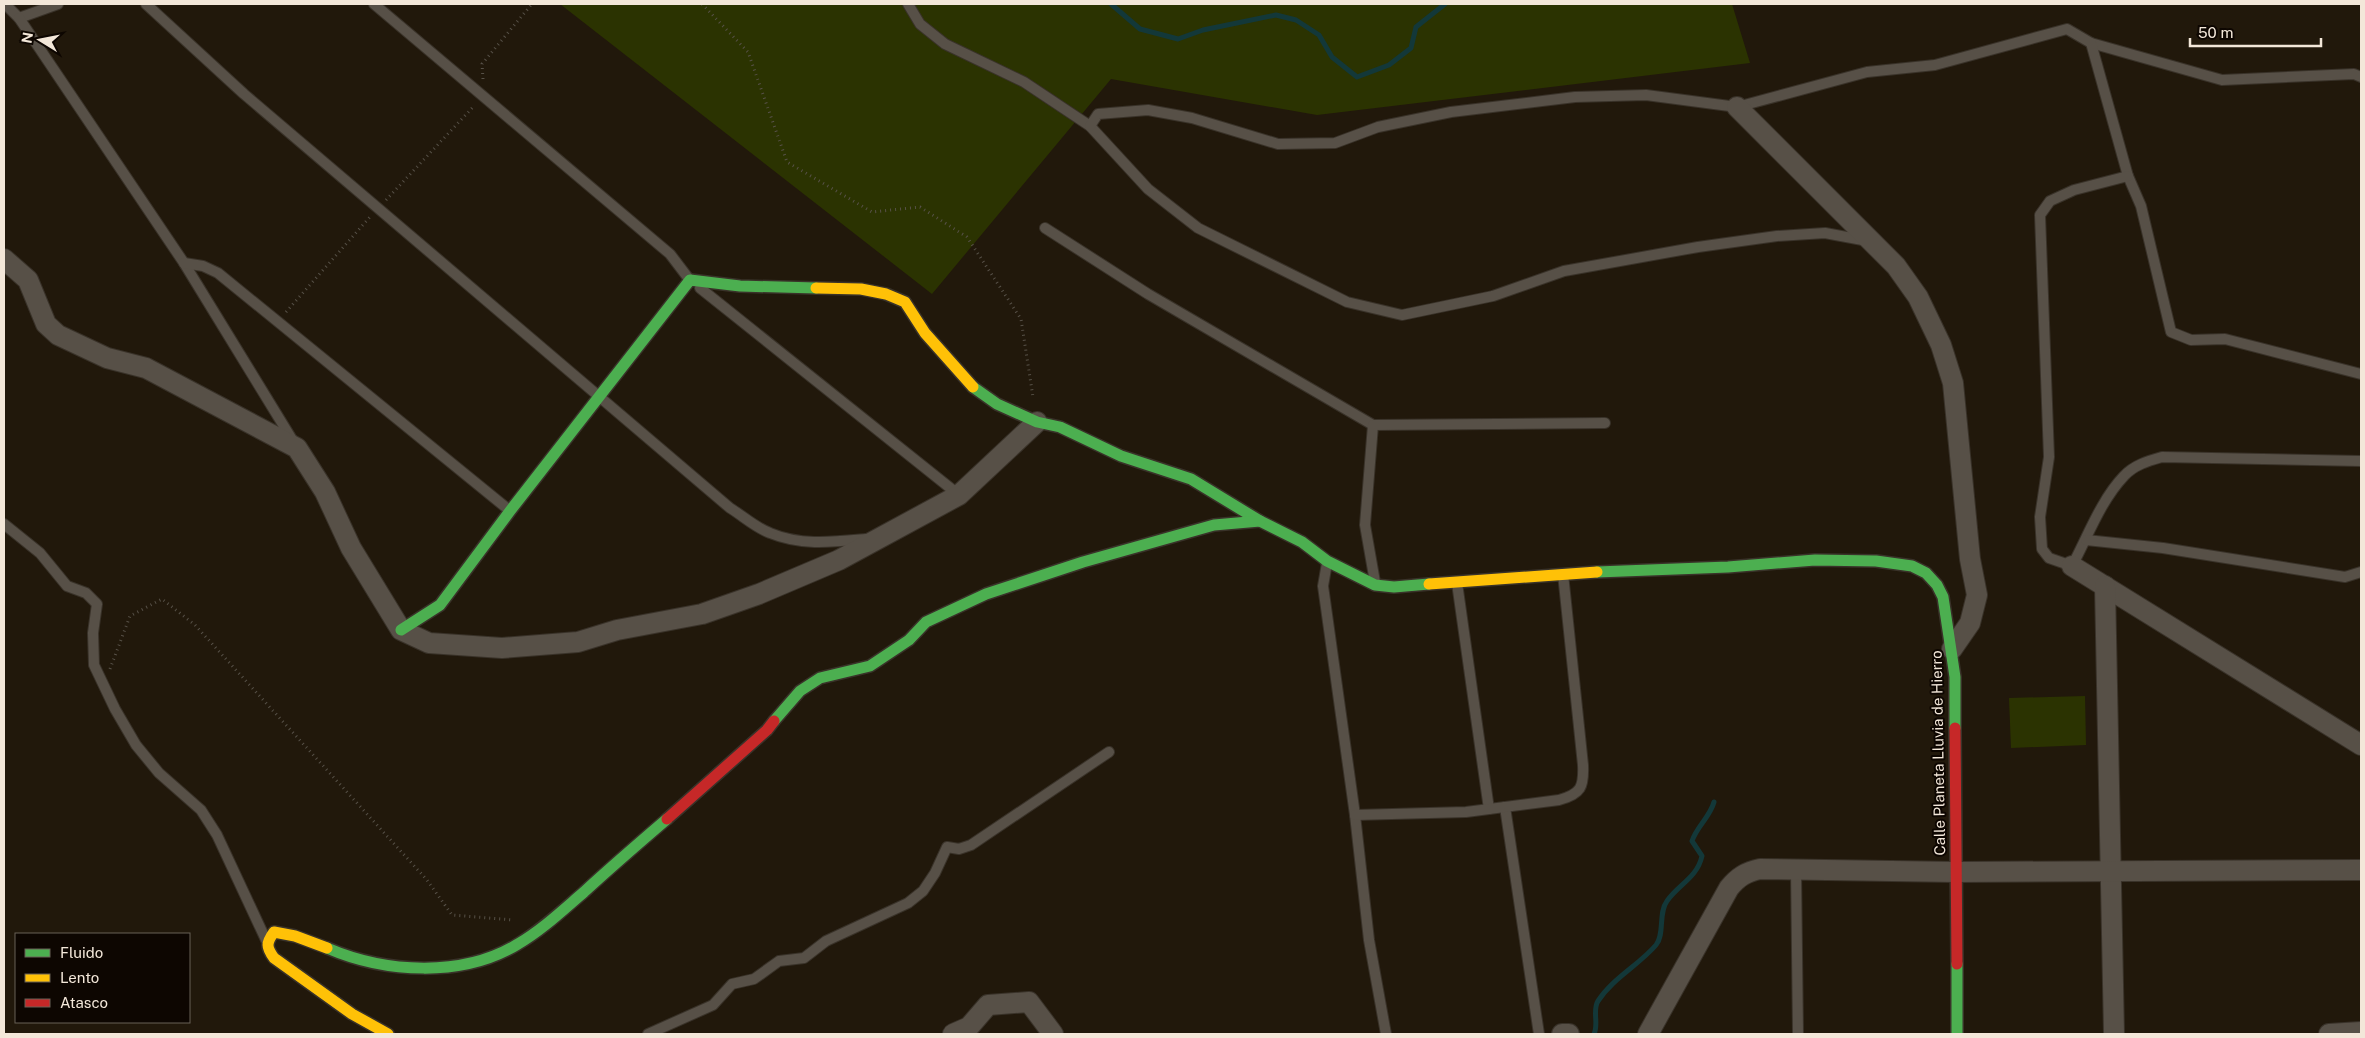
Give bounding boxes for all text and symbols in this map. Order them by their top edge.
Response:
north arrow [15,15,65,65]
scale bar [2190,15,2321,47]
text: 50 m [2198,24,2233,41]
text: N [18,31,36,45]
street label: Calle Planeta Lluvia de Hierro [1928,650,1948,856]
legend [15,933,190,1023]
text: Fluido [60,944,103,961]
text: Lento [60,969,99,986]
text: Atasco [60,994,108,1011]

